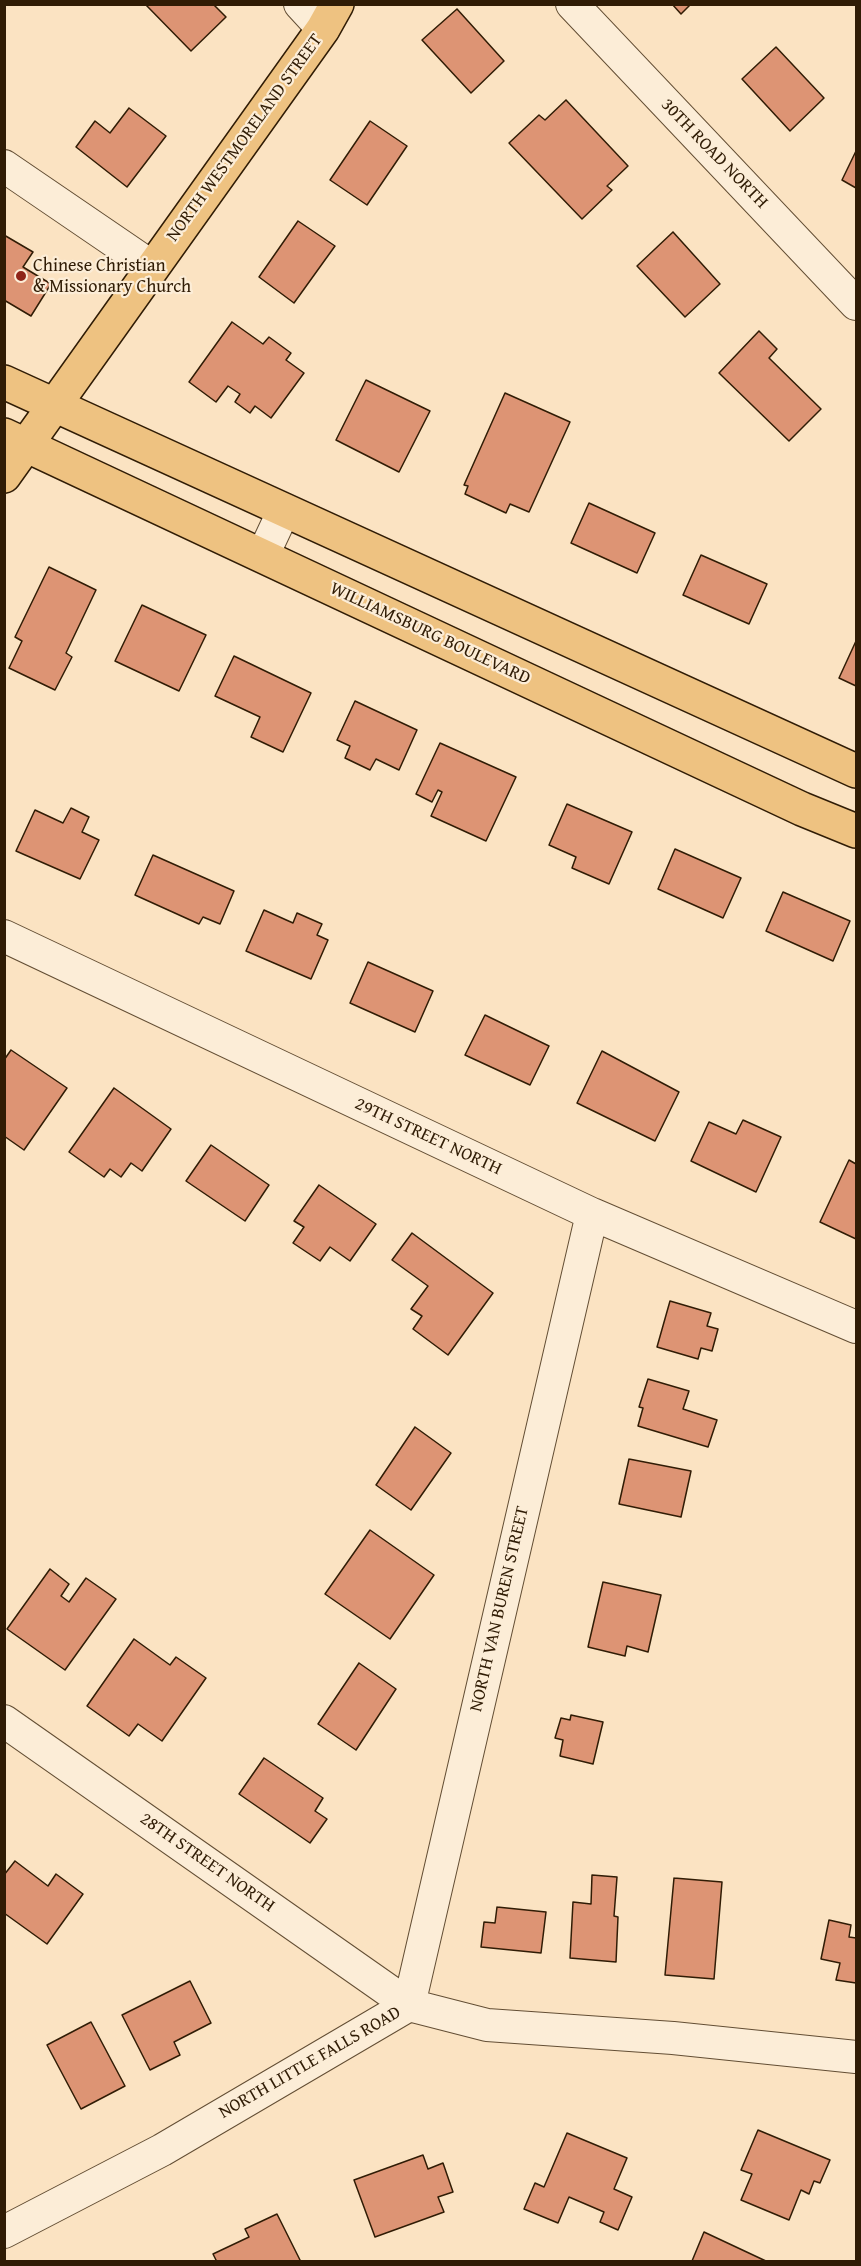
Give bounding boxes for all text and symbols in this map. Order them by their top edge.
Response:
street label: NORTH WESTMORELAND STREET [162,30,328,246]
street label: 30TH ROAD NORTH [656,94,772,214]
place label: Chinese Christian & Missionary Church [33,255,191,298]
marker: Chinese Christian & Missionary Church [14,269,28,283]
street label: WILLIAMSBURG BOULEVARD [326,578,534,690]
street label: 29TH STREET NORTH [351,1093,505,1181]
street label: NORTH VAN BUREN STREET [466,1504,534,1714]
street label: 28TH STREET NORTH [135,1808,279,1918]
street label: NORTH LITTLE FALLS ROAD [215,2002,405,2124]

